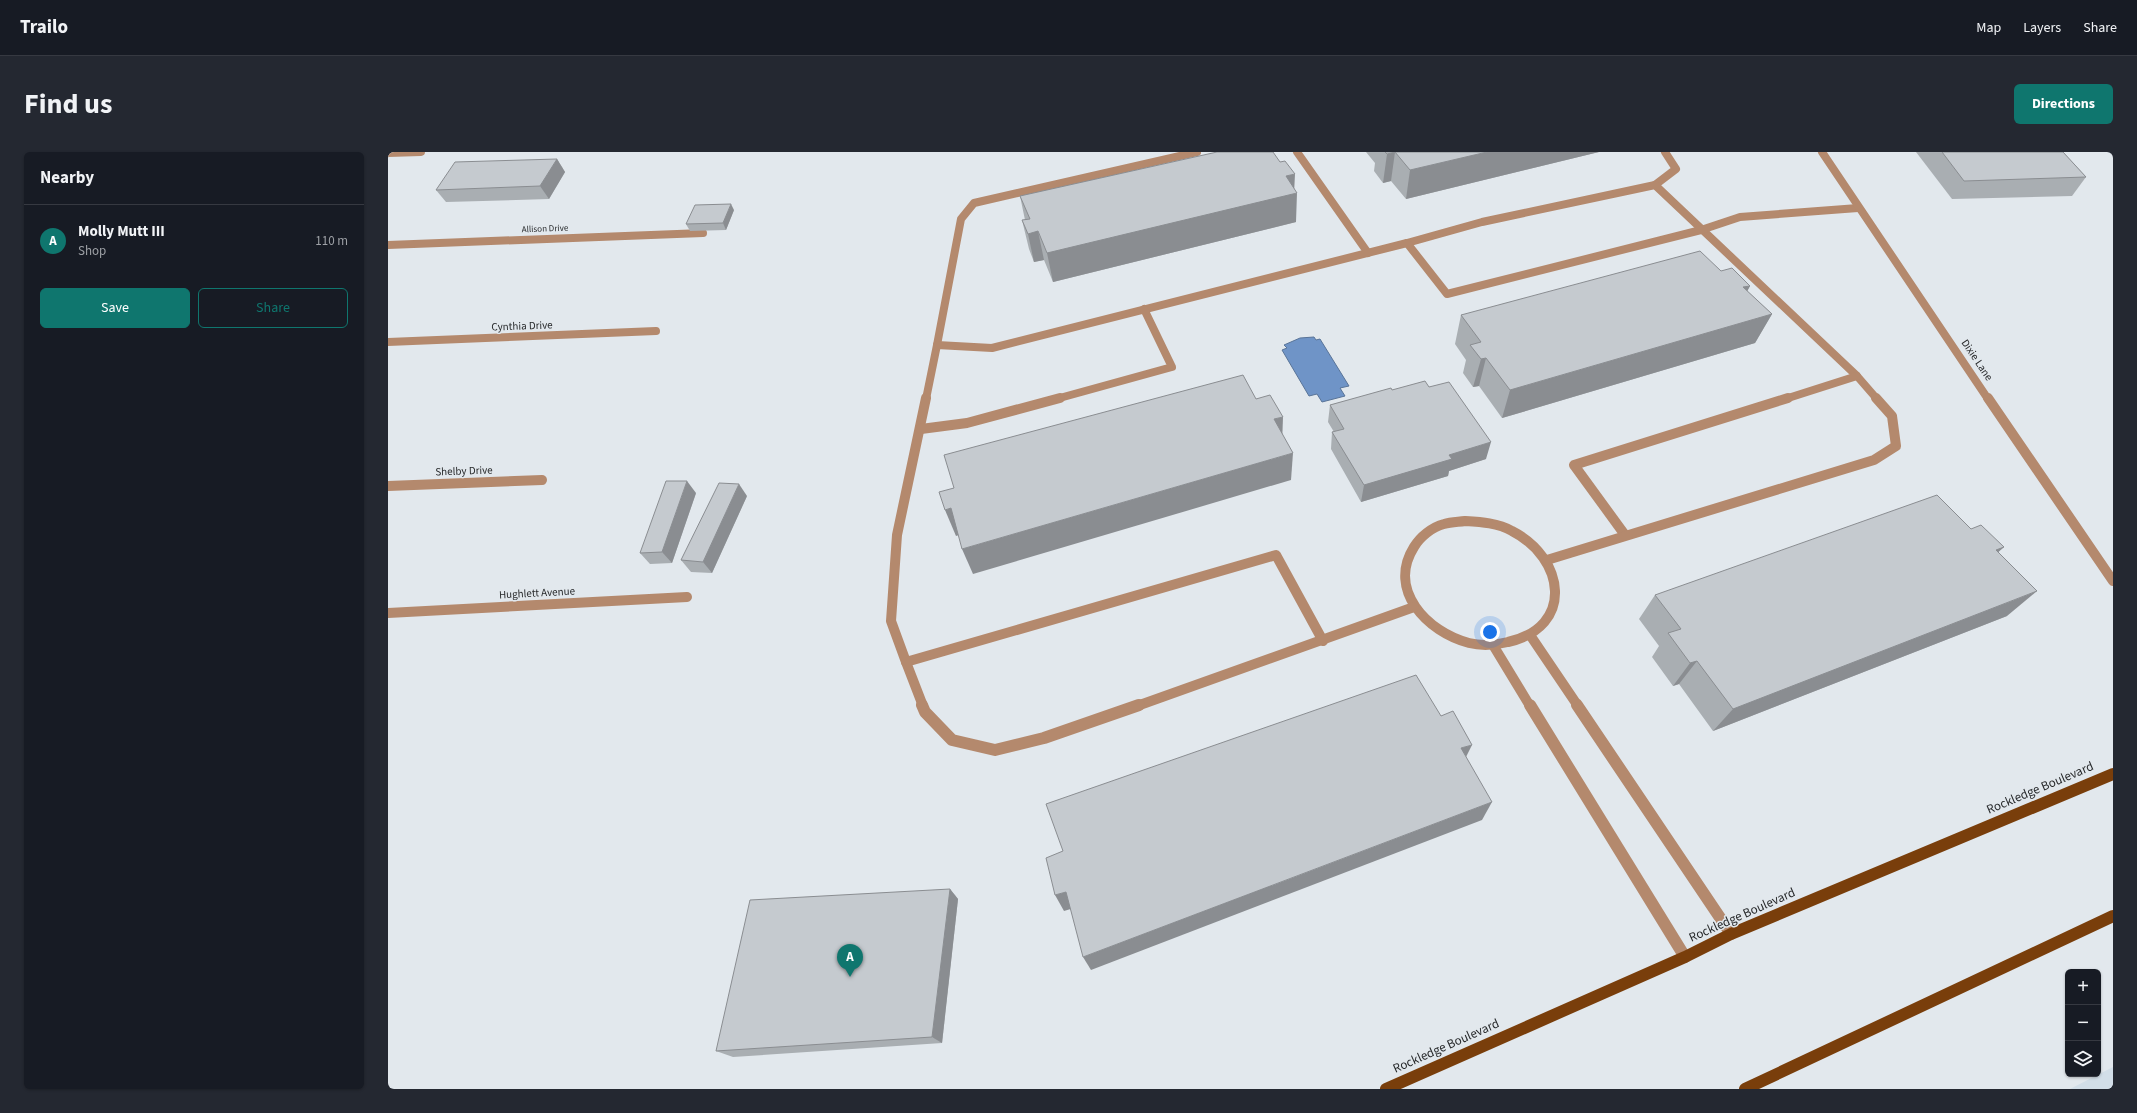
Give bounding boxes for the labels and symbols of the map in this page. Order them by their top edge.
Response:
street label: Allison Drive [521,222,569,236]
street label: Cynthia Drive [491,317,553,335]
street label: Dixie Lane [1958,336,1997,384]
street label: Shelby Drive [435,462,493,479]
street label: Hughlett Avenue [499,583,576,602]
your location [1480,622,1500,642]
street label: Rockledge Boulevard [1984,757,2096,819]
street label: Rockledge Boulevard [1686,883,1798,947]
pin: A [837,944,863,977]
street label: Rockledge Boulevard [1390,1014,1502,1078]

